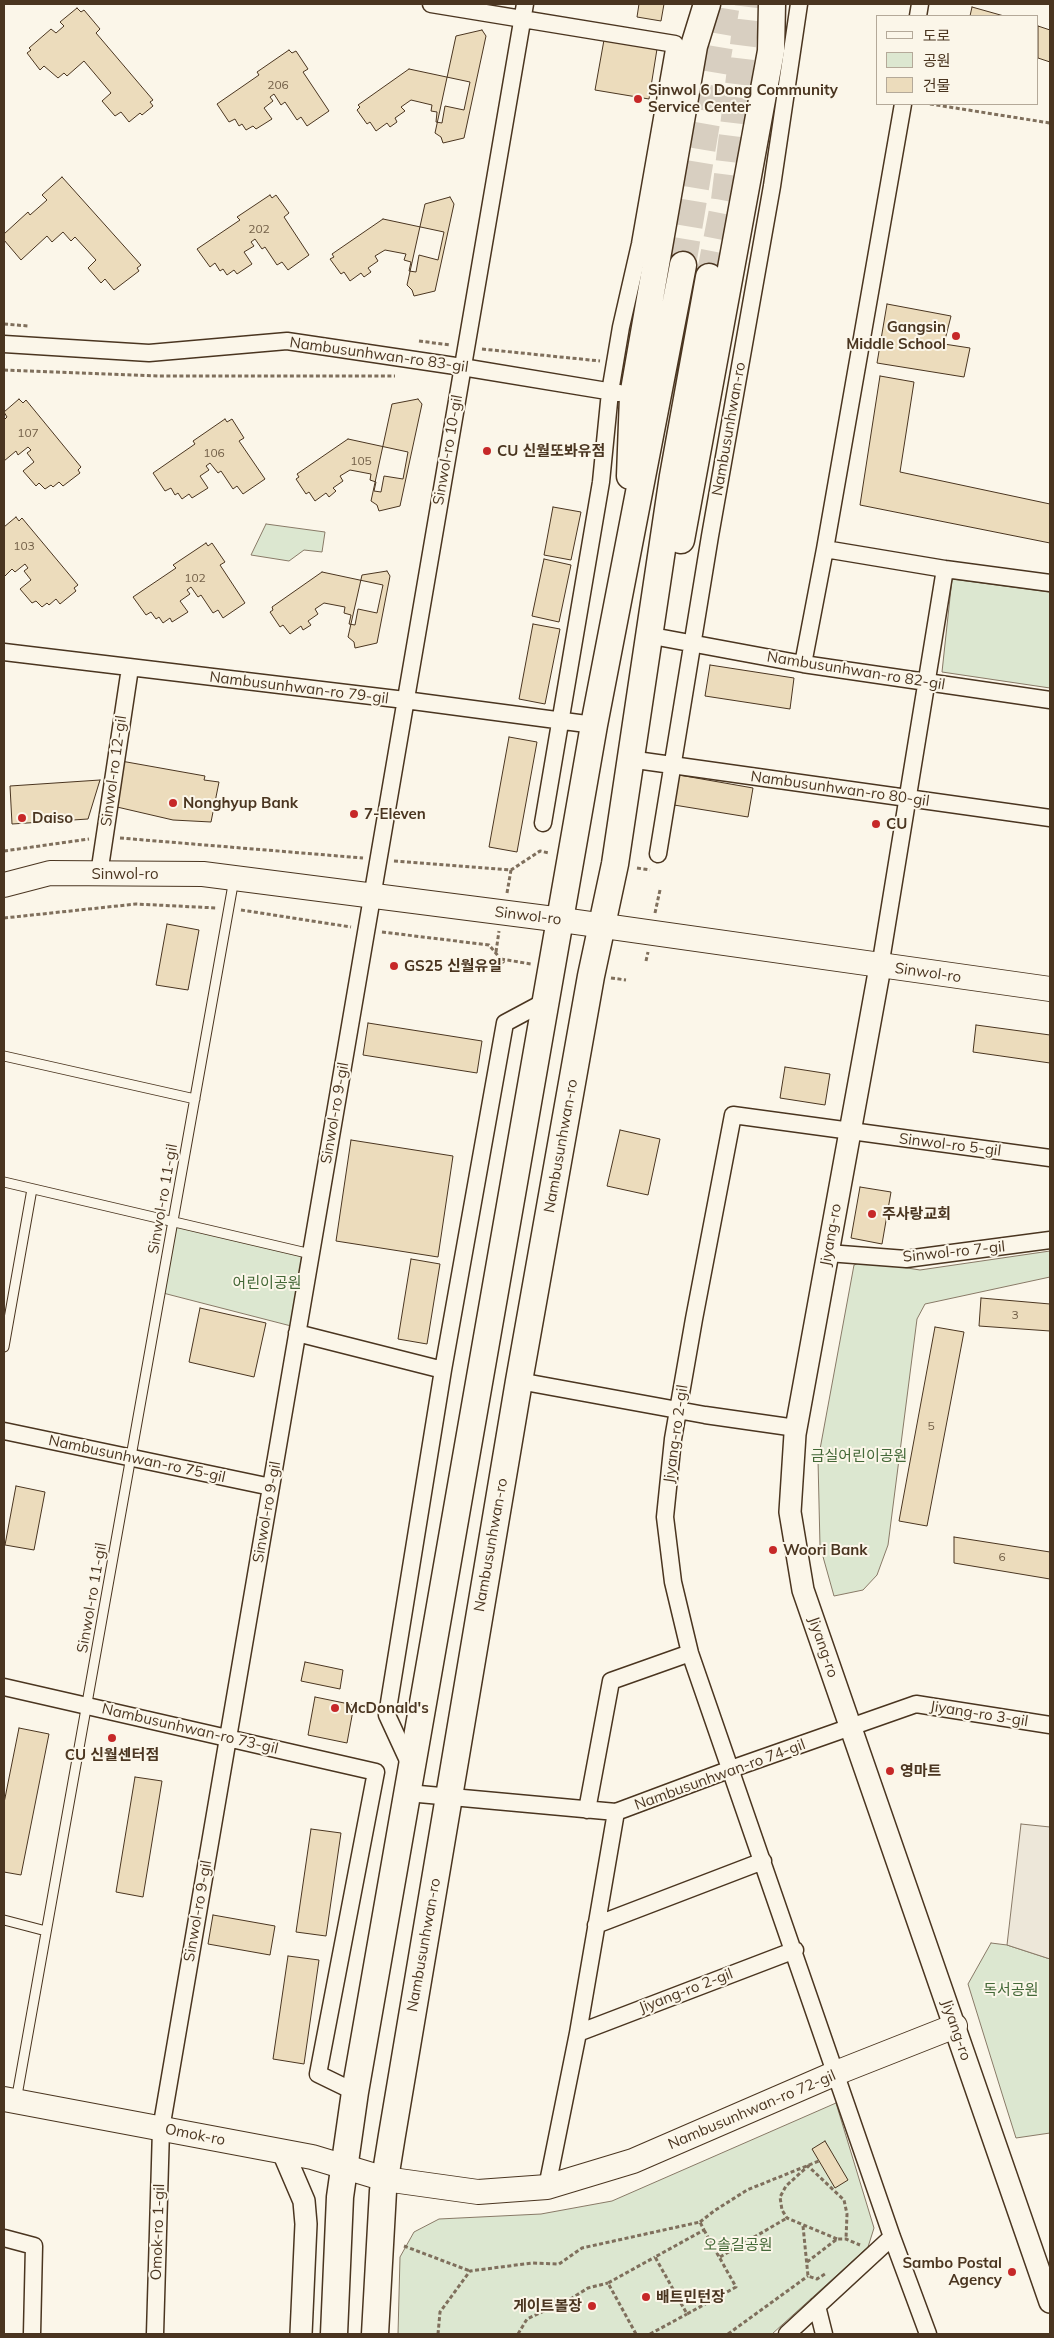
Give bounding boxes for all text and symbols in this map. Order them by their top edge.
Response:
legend [876,15,1039,105]
text: 도로 [923,26,951,45]
text: 공원 [923,51,951,70]
text: 건물 [923,76,951,95]
house number: 206 [267,78,289,92]
place label: Sinwol 6 Dong Community Service Center [648,81,838,116]
marker: Sinwol 6 Dong Community Service Center [632,93,644,105]
house number: 202 [248,222,270,236]
place label: Gangsin Middle School [846,318,946,353]
marker: Gangsin Middle School [950,330,962,342]
street label: Nambusunhwan-ro 83-gil [288,334,470,376]
street label: Nambusunhwan-ro [708,361,750,497]
street label: Sinwol-ro 10-gil [429,393,467,507]
house number: 107 [17,426,39,440]
place label: CU 신월또봐유점 [497,442,605,460]
marker: CU 신월또봐유점 [481,445,493,457]
house number: 106 [203,446,225,460]
house number: 105 [350,454,372,468]
house number: 103 [13,539,35,553]
house number: 102 [184,571,206,585]
street label: Nambusunhwan-ro 82-gil [766,648,946,694]
street label: Nambusunhwan-ro 79-gil [208,668,390,708]
street label: Sinwol-ro 12-gil [97,714,131,828]
street label: Nambusunhwan-ro 80-gil [749,768,931,810]
place label: Nonghyup Bank [183,794,298,812]
marker: Nonghyup Bank [167,797,179,809]
place label: 7-Eleven [364,805,426,823]
marker: 7-Eleven [348,808,360,820]
place label: Daiso [32,809,73,827]
marker: Daiso [16,812,28,824]
place label: CU [886,815,907,833]
marker: CU [870,818,882,830]
street label: Sinwol-ro [91,865,159,883]
street label: Sinwol-ro [494,903,562,929]
place label: GS25 신월유일 [404,957,502,975]
street label: Sinwol-ro [894,959,962,987]
marker: GS25 신월유일 [388,960,400,972]
street label: Sinwol-ro 9-gil [317,1061,353,1165]
street label: Nambusunhwan-ro [540,1078,582,1214]
street label: Sinwol-ro 5-gil [898,1130,1002,1160]
street label: Sinwol-ro 11-gil [144,1142,182,1256]
street label: Jiyang-ro [817,1202,845,1268]
place label: 주사랑교회 [882,1205,951,1223]
marker: 주사랑교회 [866,1208,878,1220]
street label: Sinwol-ro 7-gil [902,1238,1006,1266]
park label: 어린이공원 [233,1274,301,1292]
house number: 3 [1011,1308,1019,1322]
street label: Jiyang-ro 2-gil [660,1384,692,1484]
house number: 5 [927,1419,935,1433]
street label: Nambusunhwan-ro 75-gil [47,1431,227,1487]
park label: 금실어린이공원 [811,1447,907,1465]
street label: Sinwol-ro 9-gil [249,1460,285,1564]
street label: Nambusunhwan-ro [470,1477,512,1613]
street label: Sinwol-ro 11-gil [73,1541,111,1655]
place label: Woori Bank [783,1541,868,1559]
marker: Woori Bank [767,1544,779,1556]
house number: 6 [998,1550,1006,1564]
street label: Jiyang-ro [804,1614,842,1680]
street label: Jiyang-ro 3-gil [929,1697,1029,1731]
place label: McDonald's [345,1699,429,1717]
street label: Nambusunhwan-ro 73-gil [100,1700,280,1758]
marker: McDonald's [329,1702,341,1714]
marker: CU 신월센터점 [106,1732,118,1744]
street label: Nambusunhwan-ro 74-gil [632,1736,808,1814]
place label: CU 신월센터점 [65,1746,159,1764]
place label: 영마트 [900,1762,941,1780]
marker: 영마트 [884,1765,896,1777]
street label: Sinwol-ro 9-gil [180,1859,216,1963]
street label: Nambusunhwan-ro [403,1877,445,2013]
street label: Jiyang-ro 2-gil [636,1965,736,2017]
park label: 독서공원 [983,1981,1039,1999]
street label: Jiyang-ro [937,1997,975,2063]
street label: Nambusunhwan-ro 72-gil [665,2066,839,2154]
street label: Omok-ro [163,2120,227,2150]
street label: Omok-ro 1-gil [147,2183,169,2281]
park label: 오솔길공원 [704,2236,772,2254]
place label: Sambo Postal Agency [902,2254,1002,2289]
marker: Sambo Postal Agency [1006,2266,1018,2278]
place label: 배트민턴장 [656,2288,725,2306]
marker: 배트민턴장 [640,2291,652,2303]
place label: 게이트볼장 [513,2297,582,2315]
marker: 게이트볼장 [586,2300,598,2312]

